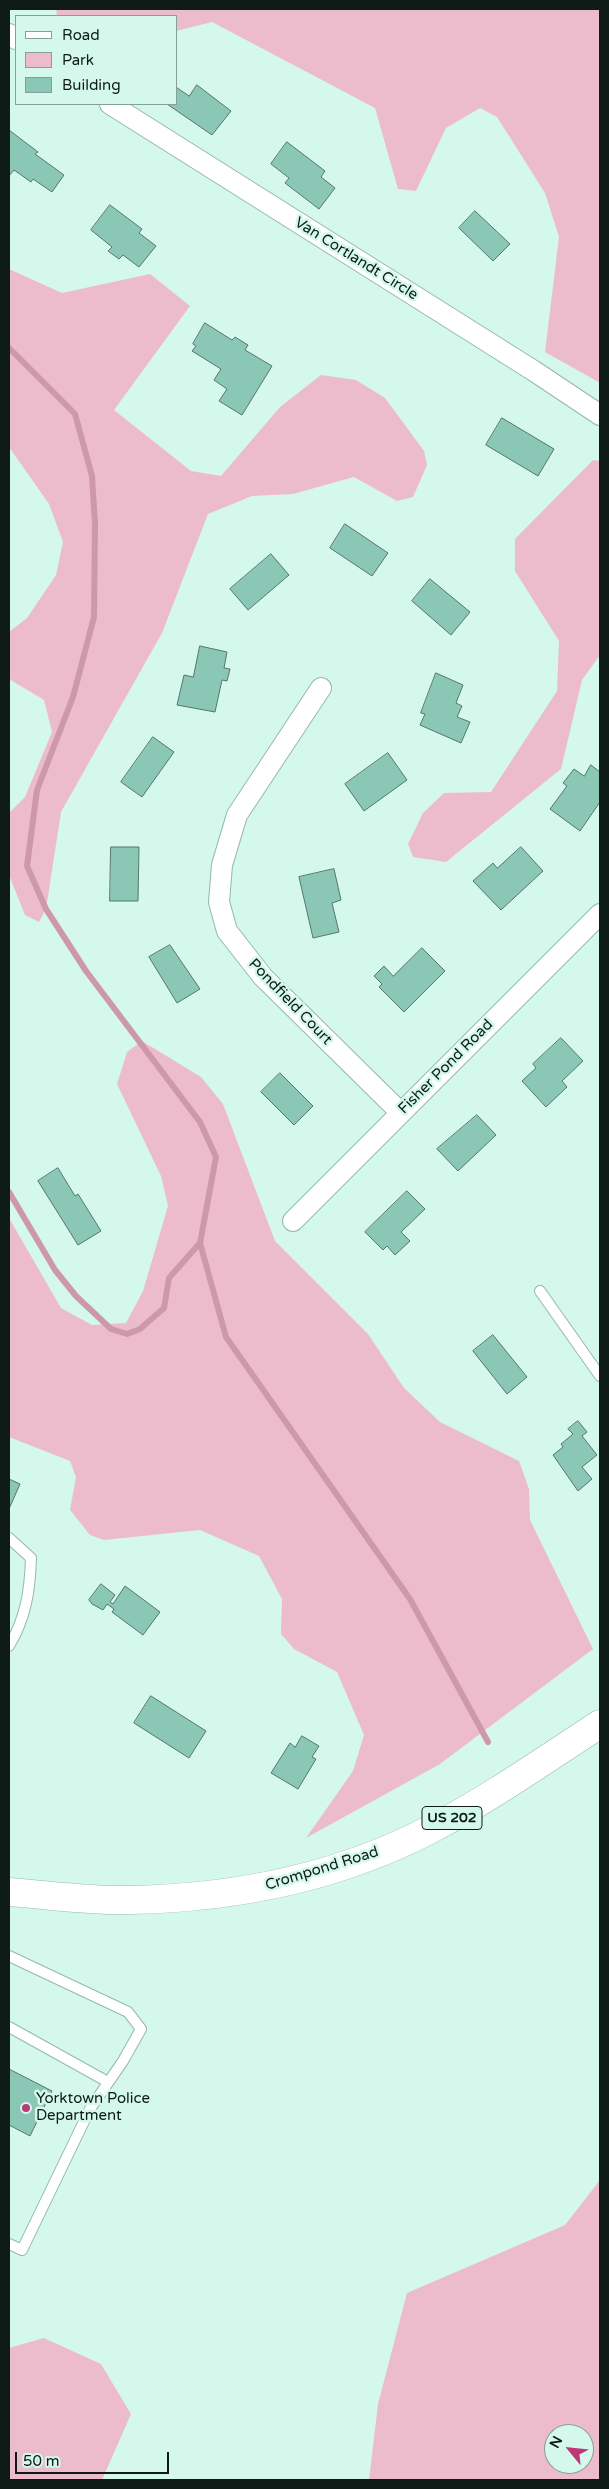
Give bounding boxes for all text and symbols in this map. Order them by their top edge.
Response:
legend [15,15,178,105]
text: Road [62,26,100,44]
text: Park [62,51,94,69]
text: Building [62,76,121,94]
street label: Van Cortlandt Circle [291,214,421,304]
street label: Pondfield Court [244,955,336,1049]
street label: Fisher Pond Road [395,1016,497,1118]
road number: US 202 [422,1806,482,1830]
street label: Crompond Road [263,1843,381,1895]
place label: Yorktown Police Department [36,2090,150,2125]
marker: Yorktown Police Department [20,2102,32,2114]
north arrow [544,2424,594,2474]
text: N [546,2433,566,2451]
scale bar [18,2442,171,2474]
text: 50 m [23,2452,60,2470]

